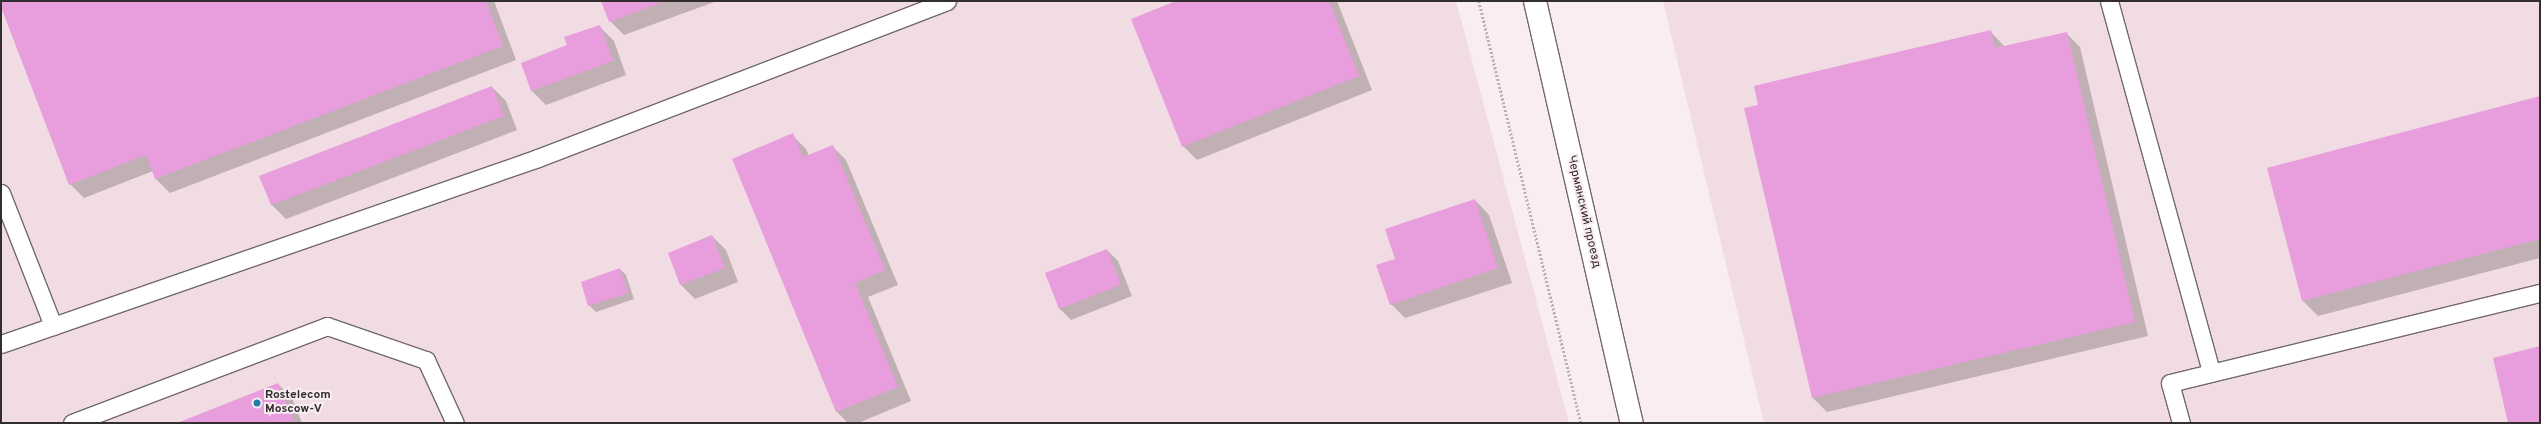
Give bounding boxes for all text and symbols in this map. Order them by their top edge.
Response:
street label: Чермянский проезд [1563,154,1603,270]
place label: Rostelecom Moscow-V [265,389,331,417]
marker: Rostelecom Moscow-V [252,398,262,408]

